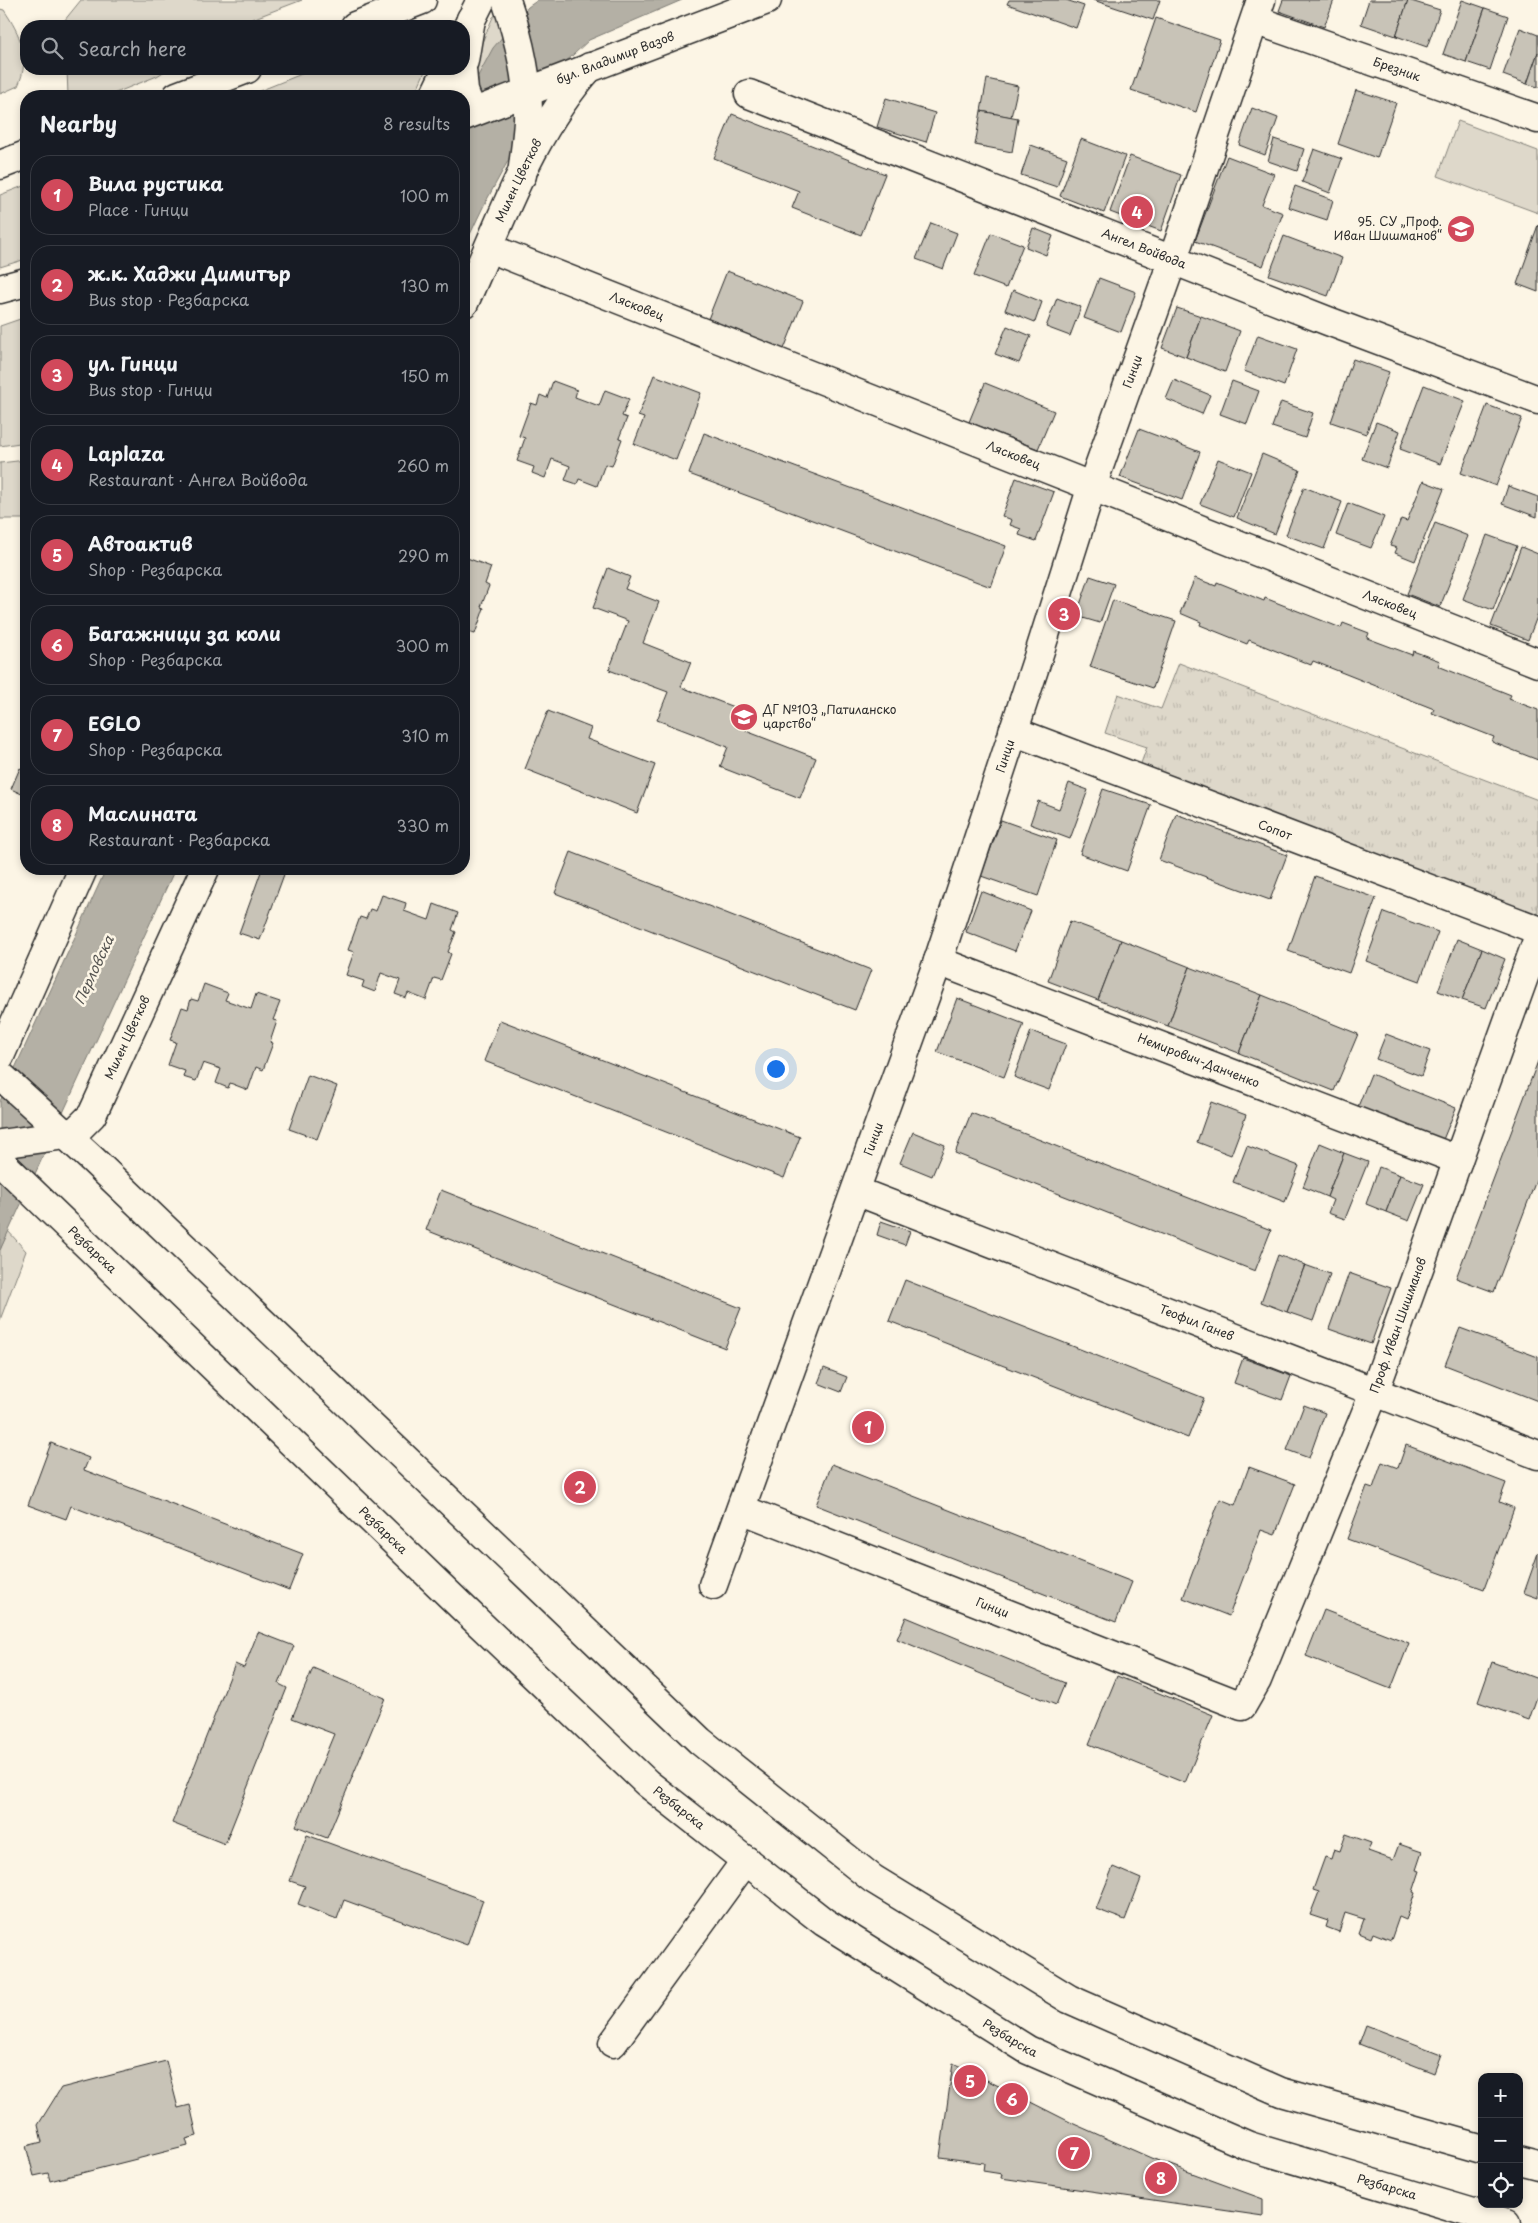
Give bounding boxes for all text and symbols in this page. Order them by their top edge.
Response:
search box [20,20,470,75]
street label: бул. Владимир Вазов [553,26,677,88]
icon: search [38,34,66,62]
text: Search here [78,34,187,62]
street label: Брезник [1371,52,1424,85]
text: Nearby [40,107,117,139]
text: 8 results [383,111,450,135]
street label: Милен Цветков [490,135,546,225]
text: Вила рустика [88,169,223,197]
text: 1 [53,183,61,207]
text: 100 m [400,183,449,207]
pin: 4 [1121,193,1153,231]
text: Place · Гинци [88,197,189,221]
place label: 95. СУ „Проф. Иван Шишманов“ [1334,212,1442,244]
school or university icon: 95. СУ „Проф. Иван Шишманов“ [1446,214,1476,244]
street label: Ангел Войвода [1099,223,1189,273]
text: ж.к. Хаджи Димитър [88,259,291,287]
text: 2 [51,273,63,297]
text: 130 m [401,273,449,297]
text: Bus stop · Резбарска [88,287,249,311]
street label: Лясковец [607,287,667,325]
text: ул. Гинци [88,349,178,377]
street label: Гинци [1118,352,1146,390]
text: 3 [52,363,62,387]
text: 150 m [401,363,449,387]
text: Bus stop · Гинци [88,377,213,401]
street label: Лясковец [984,436,1044,473]
text: Laplaza [88,439,165,467]
text: 4 [52,453,62,477]
text: 260 m [397,453,449,477]
text: Restaurant · Ангел Войвода [88,467,307,491]
text: Автоактив [88,529,193,557]
text: 5 [52,543,62,567]
text: 290 m [398,543,449,567]
text: Shop · Резбарска [88,557,222,581]
street label: Лясковец [1361,585,1420,622]
pin: 3 [1048,595,1080,633]
text: Багажници за коли [88,619,281,647]
text: 6 [51,633,63,657]
text: 300 m [395,633,449,657]
text: Shop · Резбарска [88,647,222,671]
place label: ДГ №103 „Патиланско царство“ [762,700,897,732]
school or university icon: ДГ №103 „Патиланско царство“ [729,702,759,732]
text: EGLO [88,709,141,737]
text: 7 [52,723,62,747]
text: 310 m [401,723,449,747]
text: Shop · Резбарска [88,737,222,761]
street label: Гинци [991,737,1018,775]
text: Маслината [88,799,197,827]
text: 8 [52,813,62,837]
text: 330 m [396,813,449,837]
street label: Сопот [1256,815,1295,844]
text: Restaurant · Резбарска [88,827,270,851]
water label: Перловска [68,931,119,1008]
street label: Милен Цветков [100,992,154,1082]
street label: Немирович-Данченко [1135,1028,1263,1091]
your location [763,1056,789,1082]
street label: Гинци [859,1120,887,1158]
street label: Резбарска [65,1221,121,1277]
street label: Проф. Иван Шишманов [1365,1255,1430,1396]
street label: Теофил Ганев [1157,1299,1237,1344]
pin: 1 [852,1408,884,1446]
pin: 2 [564,1468,596,1506]
street label: Резбарска [355,1502,412,1558]
street label: Гинци [974,1592,1012,1621]
street label: Резбарска [650,1781,710,1834]
street label: Резбарска [980,2014,1041,2061]
pin: 5 [954,2062,986,2100]
map controls [1478,2073,1523,2208]
button: + [1478,2073,1523,2118]
pin: 6 [996,2080,1028,2118]
button: − [1478,2118,1523,2163]
pin: 7 [1058,2134,1090,2172]
pin: 8 [1145,2159,1177,2197]
button: locate [1478,2163,1523,2208]
street label: Резбарска [1355,2169,1419,2204]

